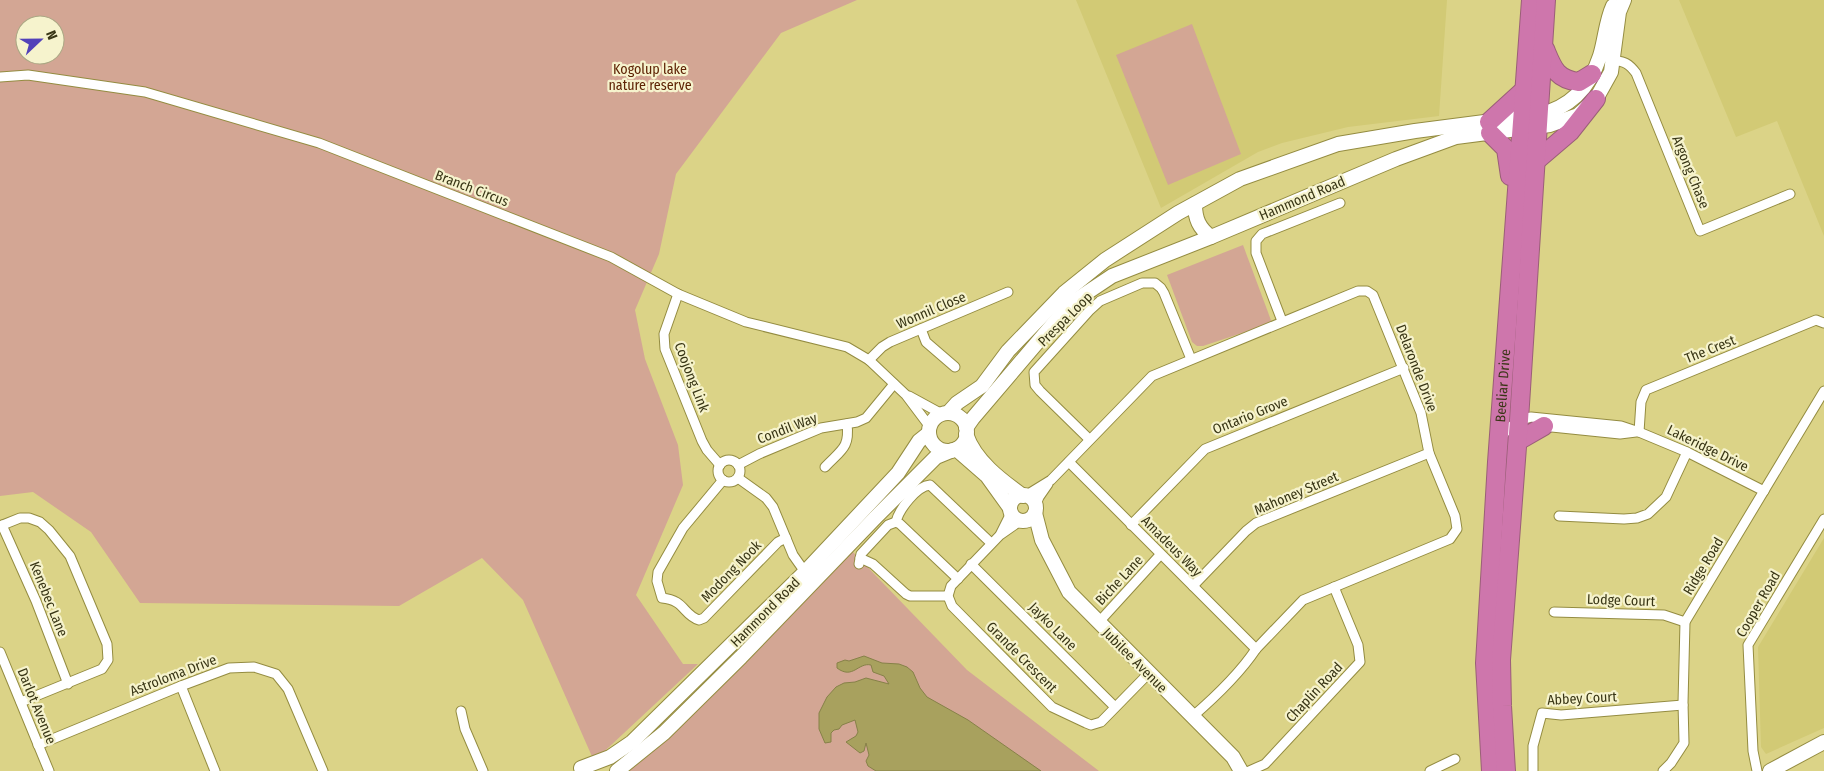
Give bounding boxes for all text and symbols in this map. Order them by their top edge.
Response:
north arrow [15,15,65,65]
text: N [42,28,61,42]
park label: Kogolup lake nature reserve [608,61,692,94]
street label: Argong Chase [1668,133,1713,211]
street label: Branch Circus [433,167,511,210]
street label: Hammond Road [1257,173,1348,224]
street label: Wonnil Close [894,288,969,333]
street label: Prespa Loop [1035,289,1096,350]
street label: Delaronde Drive [1392,322,1441,414]
street label: The Crest [1682,332,1738,367]
street label: Coojong Link [670,340,713,415]
street label: Beeliar Drive [1492,348,1514,423]
street label: Ontario Grove [1210,393,1290,438]
street label: Condil Way [755,409,820,448]
street label: Lakeridge Drive [1664,421,1751,475]
street label: Mahoney Street [1252,468,1341,519]
street label: Amadeus Way [1138,512,1206,581]
street label: Ridge Road [1680,534,1727,598]
street label: Modong Nook [698,537,765,606]
street label: Biche Lane [1092,552,1147,609]
street label: Kenebec Lane [26,559,71,639]
street label: Cooper Road [1733,568,1784,640]
street label: Hammond Road [727,574,804,651]
street label: Lodge Court [1587,591,1656,610]
street label: Jayko Lane [1025,599,1080,654]
street label: Grande Crescent [983,618,1061,697]
street label: Jubilee Avenue [1099,624,1171,696]
street label: Astroloma Drive [128,651,219,700]
street label: Chaplin Road [1282,659,1346,726]
street label: Darlot Avenue [14,666,60,747]
street label: Abbey Court [1547,688,1618,709]

